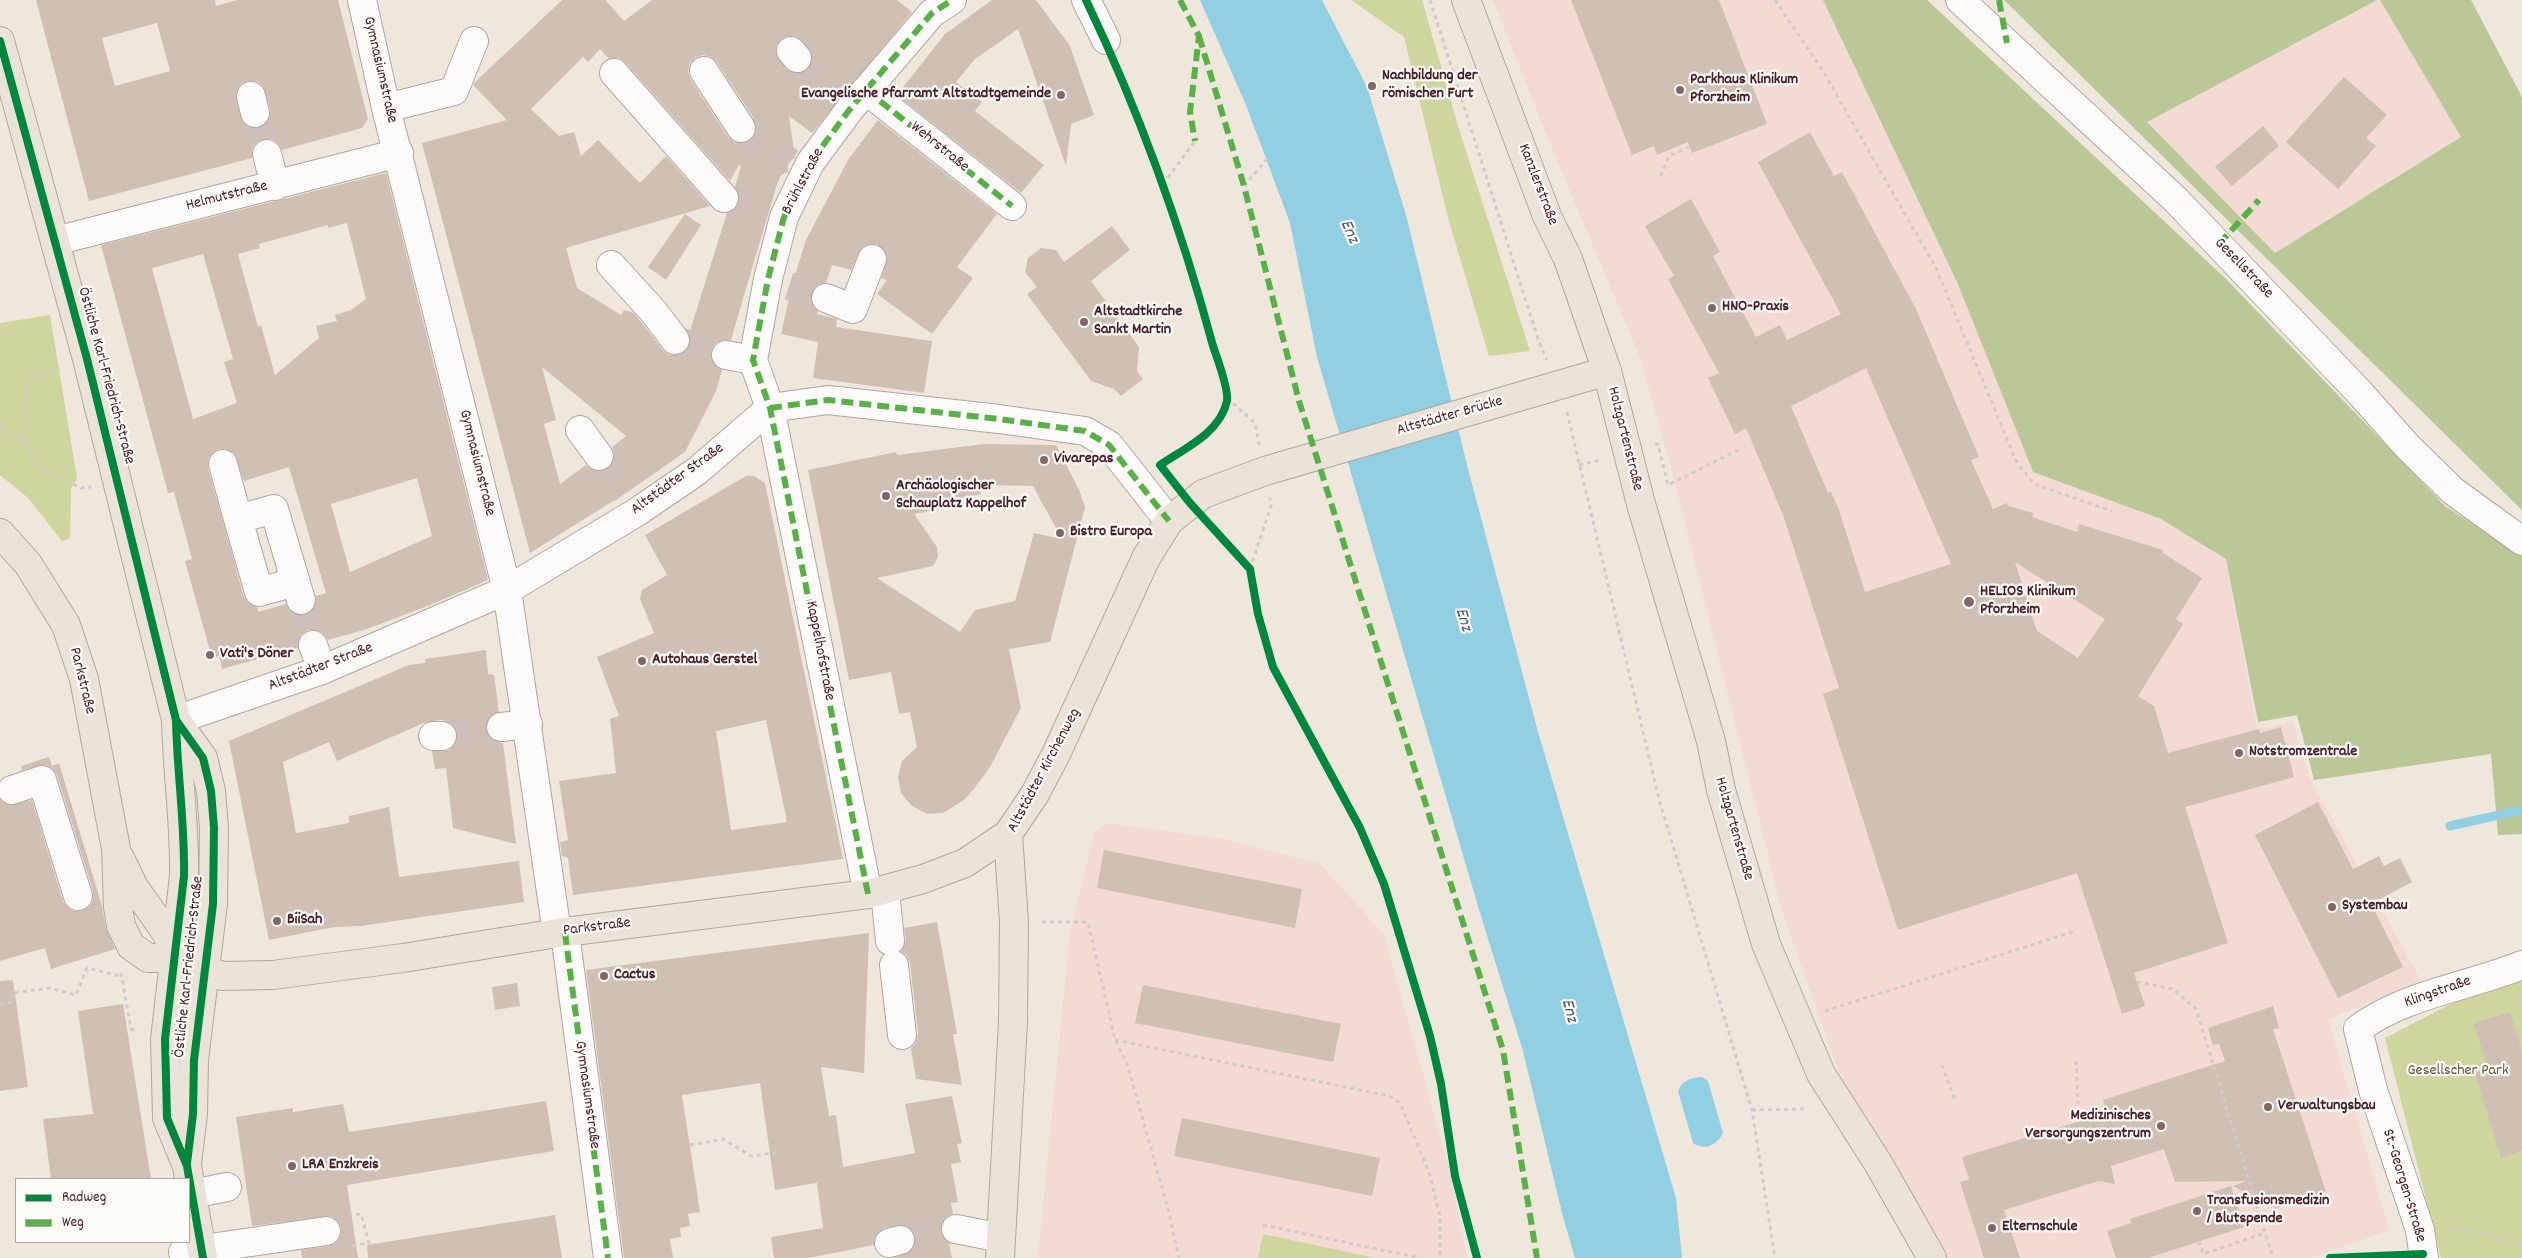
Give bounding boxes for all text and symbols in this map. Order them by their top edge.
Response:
street label: Gymnasiumstraße [357,15,401,125]
place label: Nachbildung der römischen Furt [1382,67,1478,105]
place label: Parkhaus Klinikum Pforzheim [1690,71,1798,109]
marker: Nachbildung der römischen Furt [1366,80,1378,92]
marker: Parkhaus Klinikum Pforzheim [1674,84,1686,96]
place label: Evangelische Pfarramt Altstadtgemeinde [801,85,1051,105]
marker: Evangelische Pfarramt Altstadtgemeinde [1055,89,1067,101]
street label: Wehrstraße [906,118,972,178]
street label: Kanzlerstraße [1513,141,1561,229]
street label: Brühlstraße [779,146,829,218]
street label: Helmutstraße [184,178,270,216]
water label: Enz [1333,217,1363,247]
street label: Gesellstraße [2209,235,2277,303]
street label: Östliche Karl-Friedrich-Straße [72,285,138,467]
place label: HNO-Praxis [1722,298,1789,318]
marker: HNO-Praxis [1706,302,1718,314]
place label: Altstadtkirche Sankt Martin [1094,303,1182,341]
marker: Altstadtkirche Sankt Martin [1078,316,1090,328]
street label: Holzgartenstraße [1602,385,1646,493]
street label: Altstädter Brücke [1395,393,1505,441]
street label: Gymnasiumstraße [454,408,498,518]
street label: Altstädter Straße [628,440,728,520]
place label: Vivarepas [1054,450,1113,470]
marker: Vivarepas [1038,454,1050,466]
place label: Archäologischer Schauplatz Kappelhof [896,477,1026,515]
marker: Archäologischer Schauplatz Kappelhof [880,490,892,502]
place label: Bistro Europa [1070,523,1152,543]
marker: Bistro Europa [1054,527,1066,539]
place label: HELIOS Klinikum Pforzheim [1980,583,2076,621]
marker: HELIOS Klinikum Pforzheim [1962,595,1976,609]
street label: Kappelhofstraße [800,599,838,703]
water label: Enz [1448,606,1476,634]
street label: Altstädter Straße [266,639,376,697]
place label: Vati's Döner [220,645,293,665]
street label: Parkstraße [63,646,99,716]
marker: Vati's Döner [204,649,216,661]
place label: Autohaus Gerstel [652,651,757,671]
marker: Autohaus Gerstel [636,655,648,667]
street label: Altstädter Kirchenweg [1004,706,1086,836]
place label: Notstromzentrale [2249,743,2357,763]
marker: Notstromzentrale [2233,747,2245,759]
street label: Holzgartenstraße [1709,775,1757,883]
street label: Östliche Karl-Friedrich-Straße [171,875,209,1059]
place label: Systembau [2342,897,2408,917]
marker: Systembau [2326,901,2338,913]
place label: BiiSah [287,911,322,931]
street label: Parkstraße [562,914,632,942]
marker: BiiSah [271,915,283,927]
place label: Cactus [614,966,655,986]
marker: Cactus [598,970,610,982]
street label: Klingstraße [2402,973,2474,1013]
water label: Enz [1555,997,1581,1025]
street label: Gymnasiumstraße [569,1040,603,1150]
park label: Gesellscher Park [2408,1062,2508,1082]
place label: Verwaltungsbau [2278,1097,2376,1117]
marker: Verwaltungsbau [2262,1101,2274,1113]
place label: Medizinisches Versorgungszentrum [2025,1107,2151,1145]
marker: Medizinisches Versorgungszentrum [2155,1120,2167,1132]
street label: St.-Georgen-Straße [2377,1127,2429,1245]
place label: LRA Enzkreis [302,1156,379,1176]
marker: LRA Enzkreis [286,1160,298,1172]
legend [15,1178,190,1243]
text: Radweg [62,1187,106,1209]
place label: Transfusionsmedizin / Blutspende [2207,1192,2329,1230]
marker: Transfusionsmedizin / Blutspende [2191,1205,2203,1217]
text: Weg [62,1212,84,1234]
place label: Elternschule [2002,1218,2078,1238]
marker: Elternschule [1986,1222,1998,1234]

